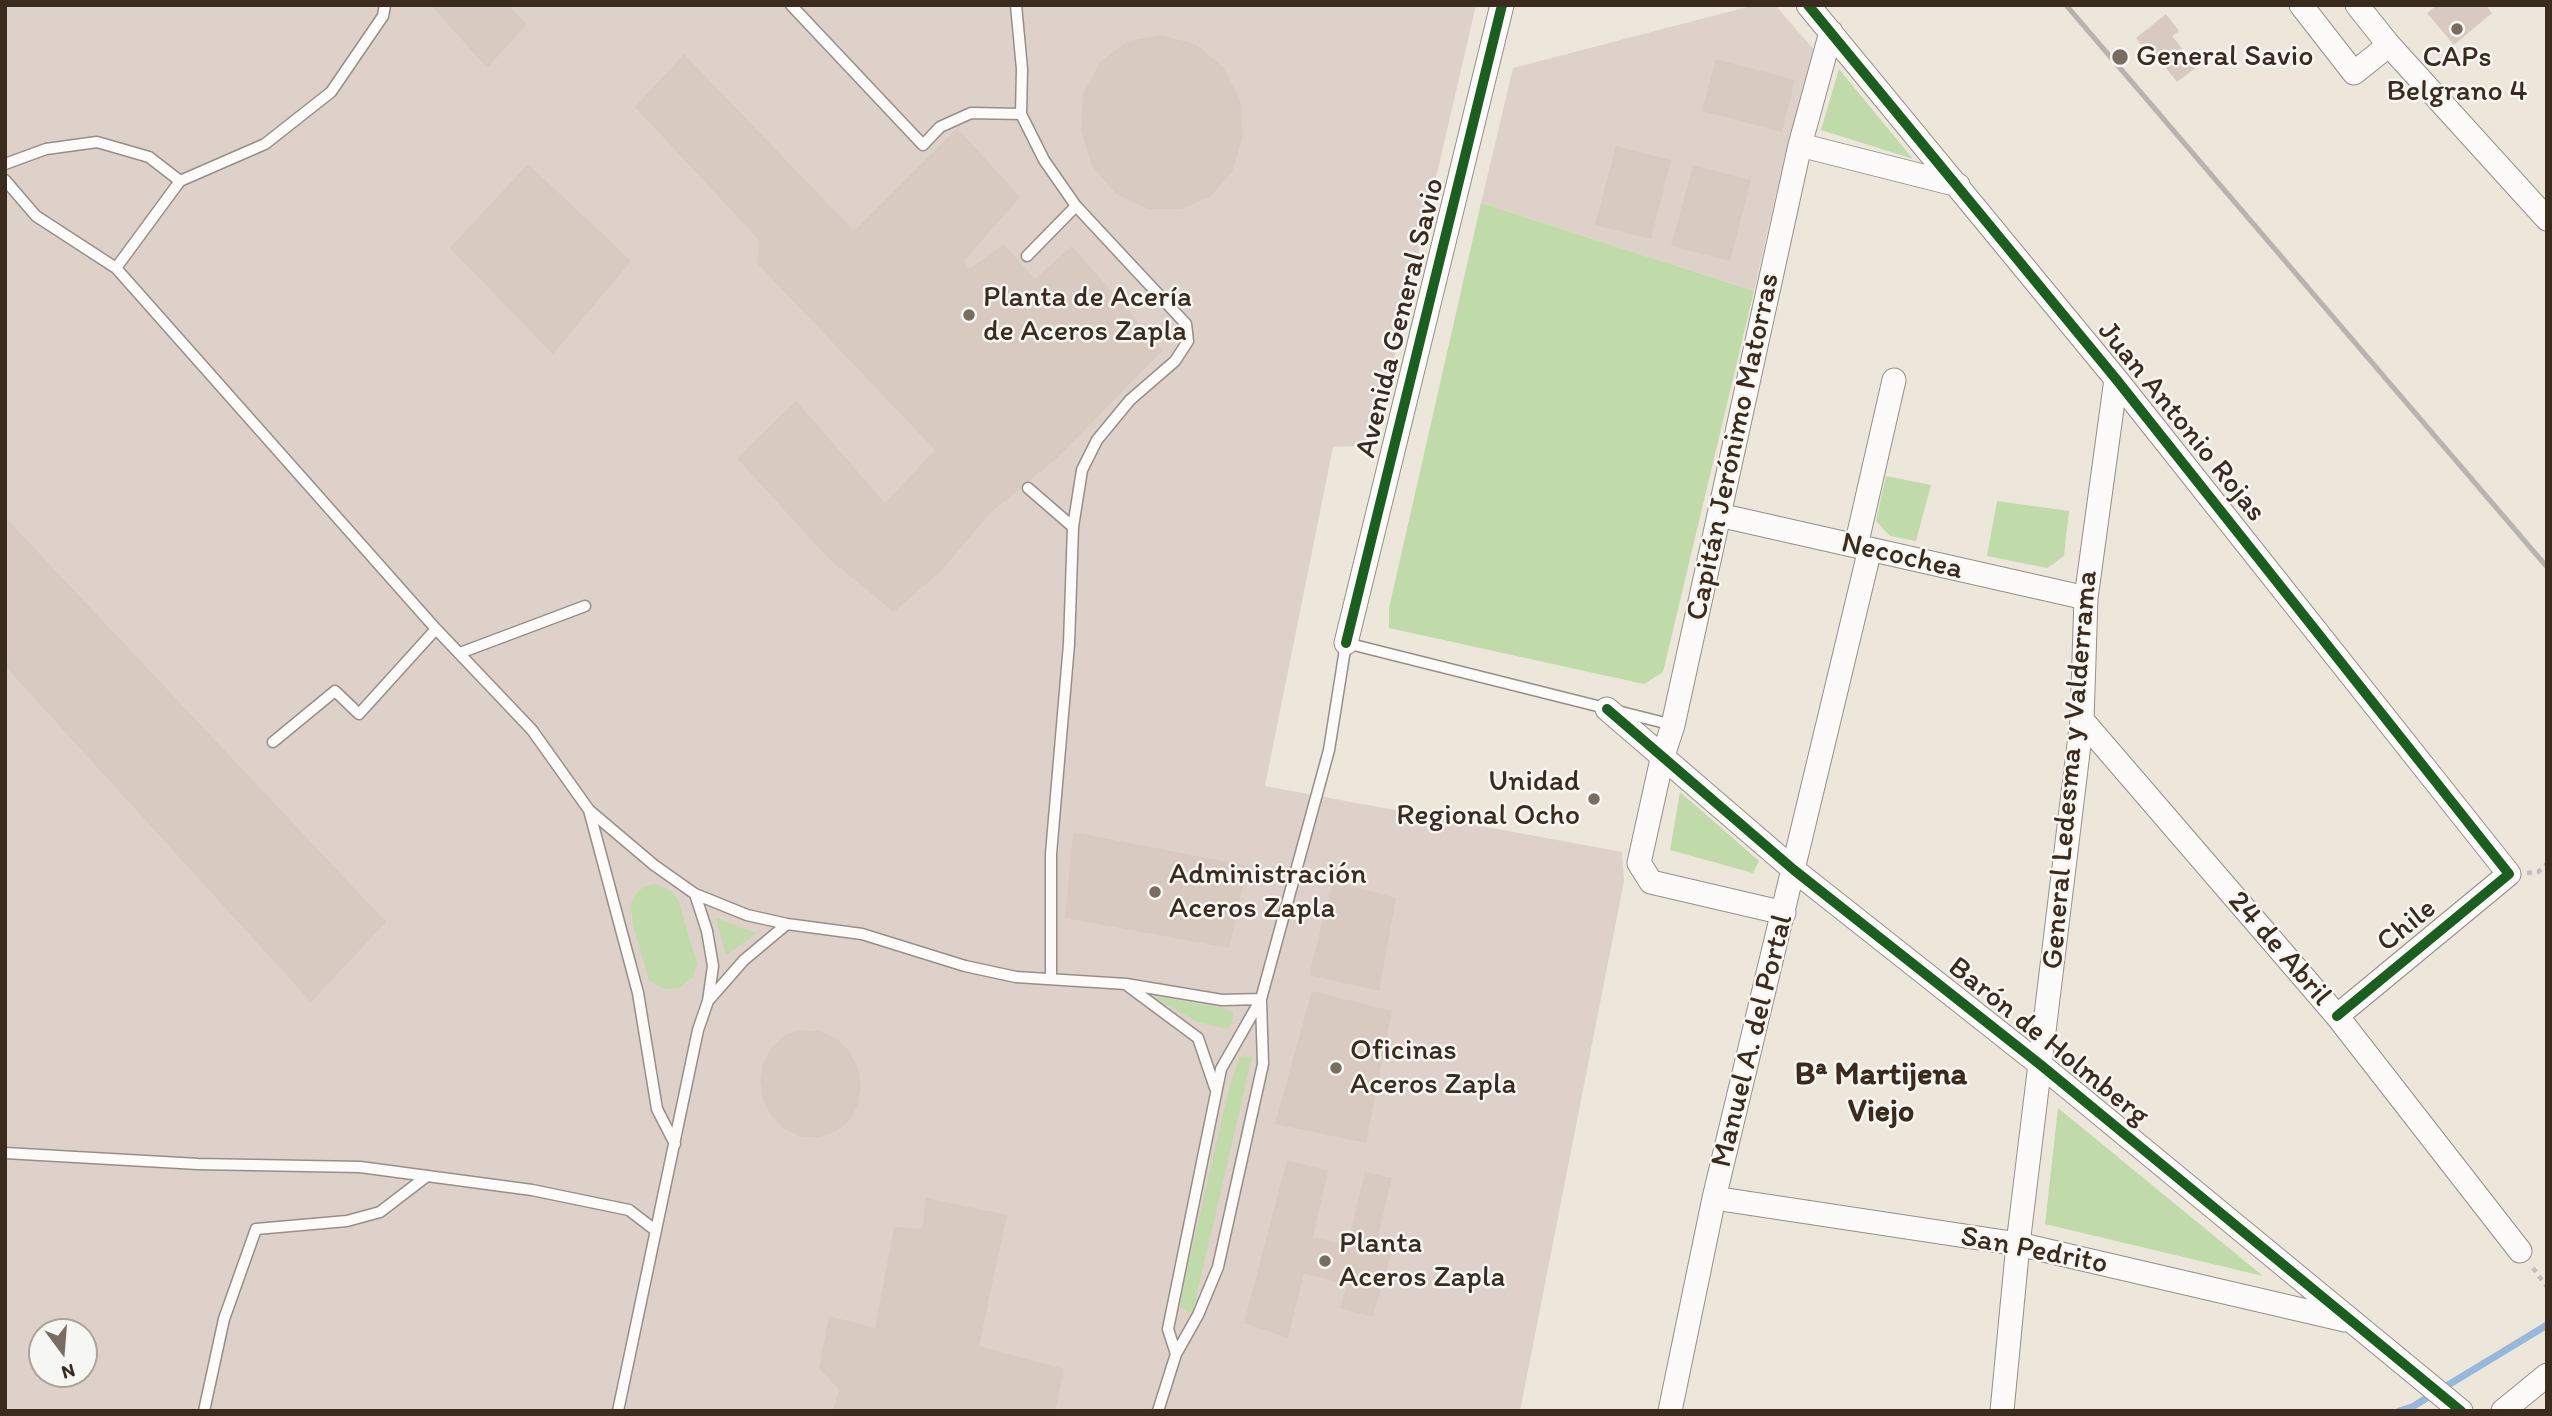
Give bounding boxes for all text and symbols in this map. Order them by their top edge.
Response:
marker: CAPs Belgrano 4 [2449,21,2465,37]
place label: General Savio [2136,39,2313,75]
place label: CAPs Belgrano 4 [2386,40,2528,110]
marker: General Savio [2110,47,2130,67]
street label: Avenida General Savio [1349,175,1453,461]
street label: Capitán Jerónimo Matorras [1680,270,1788,624]
place label: Planta de Acería de Aceros Zapla [983,280,1192,350]
marker: Planta de Acería de Aceros Zapla [961,307,977,323]
street label: Juan Antonio Rojas [2089,314,2273,530]
street label: Necochea [1838,526,1966,588]
street label: General Ledesma y Valderrama [2036,569,2106,971]
place label: Unidad Regional Ocho [1396,764,1580,834]
marker: Unidad Regional Ocho [1586,791,1602,807]
place label: Administración Aceros Zapla [1169,857,1366,928]
marker: Administración Aceros Zapla [1147,884,1163,900]
street label: 24 de Abril [2219,884,2339,1014]
street label: Chile [2370,891,2444,961]
street label: Manuel A. del Portal [1704,911,1802,1171]
street label: Barón de Holmberg [1940,950,2156,1134]
place label: Oficinas Aceros Zapla [1350,1033,1516,1104]
district label: Bª Martijena Viejo [1795,1057,1967,1132]
marker: Oficinas Aceros Zapla [1328,1060,1344,1076]
street label: San Pedrito [1958,1219,2110,1283]
place label: Planta Aceros Zapla [1339,1226,1505,1296]
marker: Planta Aceros Zapla [1317,1253,1333,1269]
north arrow [28,1318,98,1388]
text: N [59,1359,78,1385]

